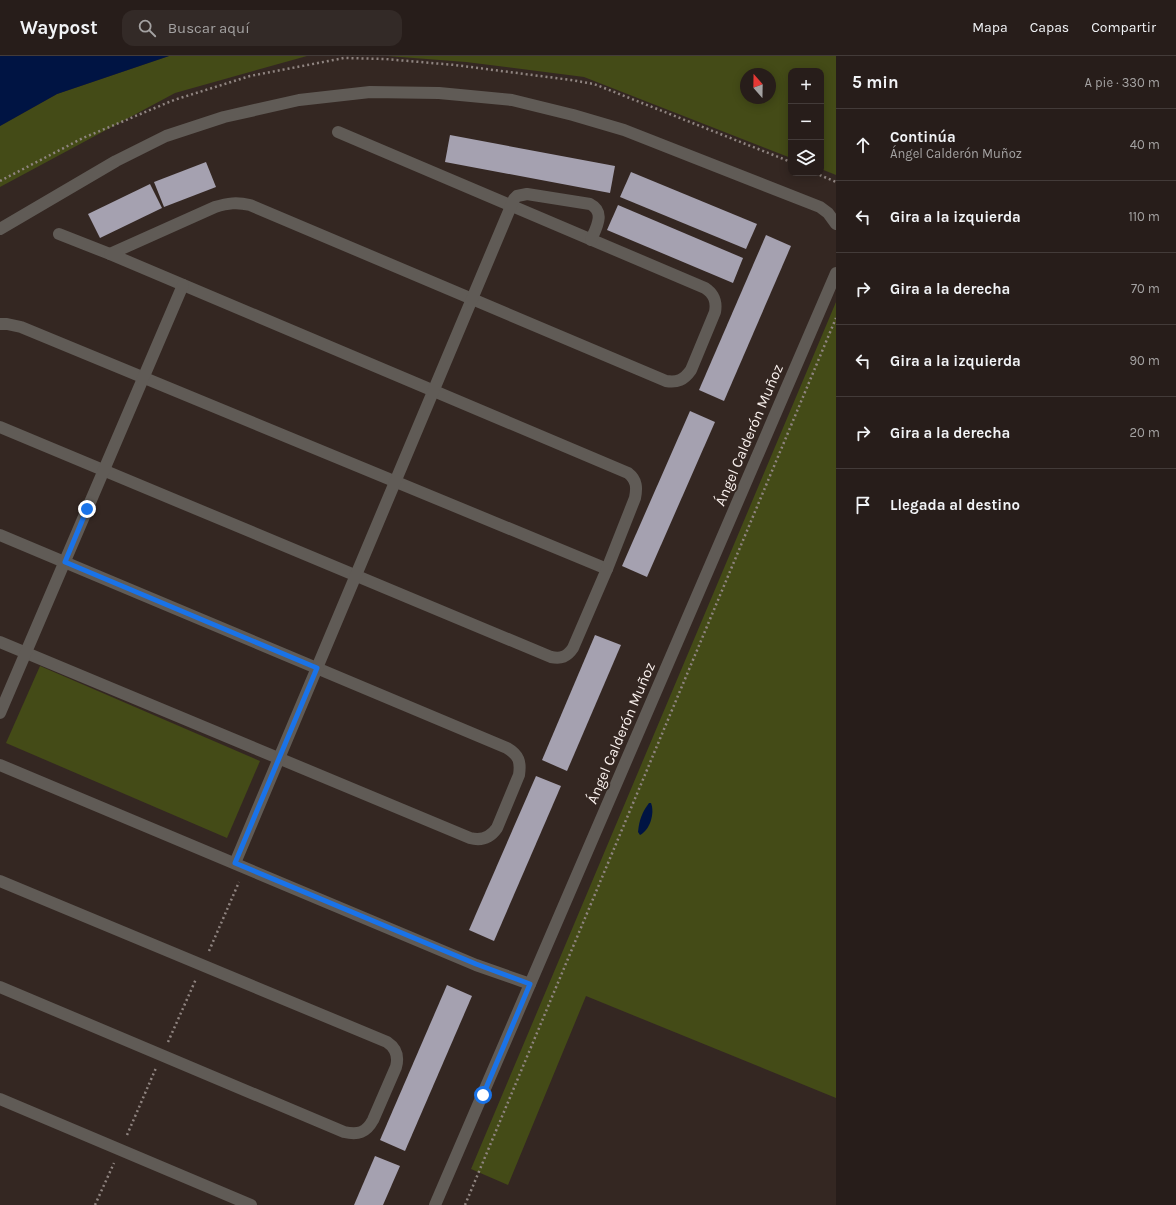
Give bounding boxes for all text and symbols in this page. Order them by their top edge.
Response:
search box [122,10,402,46]
text: Waypost [20,17,98,39]
icon: search [136,17,158,39]
text: Buscar aquí [168,19,250,37]
text: Mapa [972,19,1008,36]
text: Capas [1030,19,1069,36]
text: Compartir [1091,19,1156,36]
north arrow [740,68,776,104]
map controls [788,68,824,176]
button: + [788,68,824,104]
text: 5 min [852,72,899,92]
text: A pie · 330 m [1084,75,1160,90]
button: − [788,104,824,140]
text: Continúa [890,128,956,146]
icon: ahead [852,134,874,156]
text: 40 m [1130,137,1160,152]
button: layers [788,140,824,176]
text: Ángel Calderón Muñoz [890,146,1022,161]
icon: left [852,206,874,228]
text: Gira a la izquierda [890,208,1021,226]
text: 110 m [1128,209,1160,224]
icon: right [852,278,874,300]
text: Gira a la derecha [890,280,1010,298]
text: 70 m [1131,281,1160,296]
icon: left [852,350,874,372]
text: Gira a la izquierda [890,352,1021,370]
text: 90 m [1129,353,1160,368]
street label: Ángel Calderón Muñoz [711,361,787,509]
icon: right [852,422,874,444]
text: Gira a la derecha [890,424,1010,442]
text: 20 m [1130,425,1160,440]
icon: arrive [852,494,874,516]
text: Llegada al destino [890,496,1020,514]
route end [78,500,96,518]
street label: Ángel Calderón Muñoz [583,659,659,807]
route start [474,1086,492,1104]

